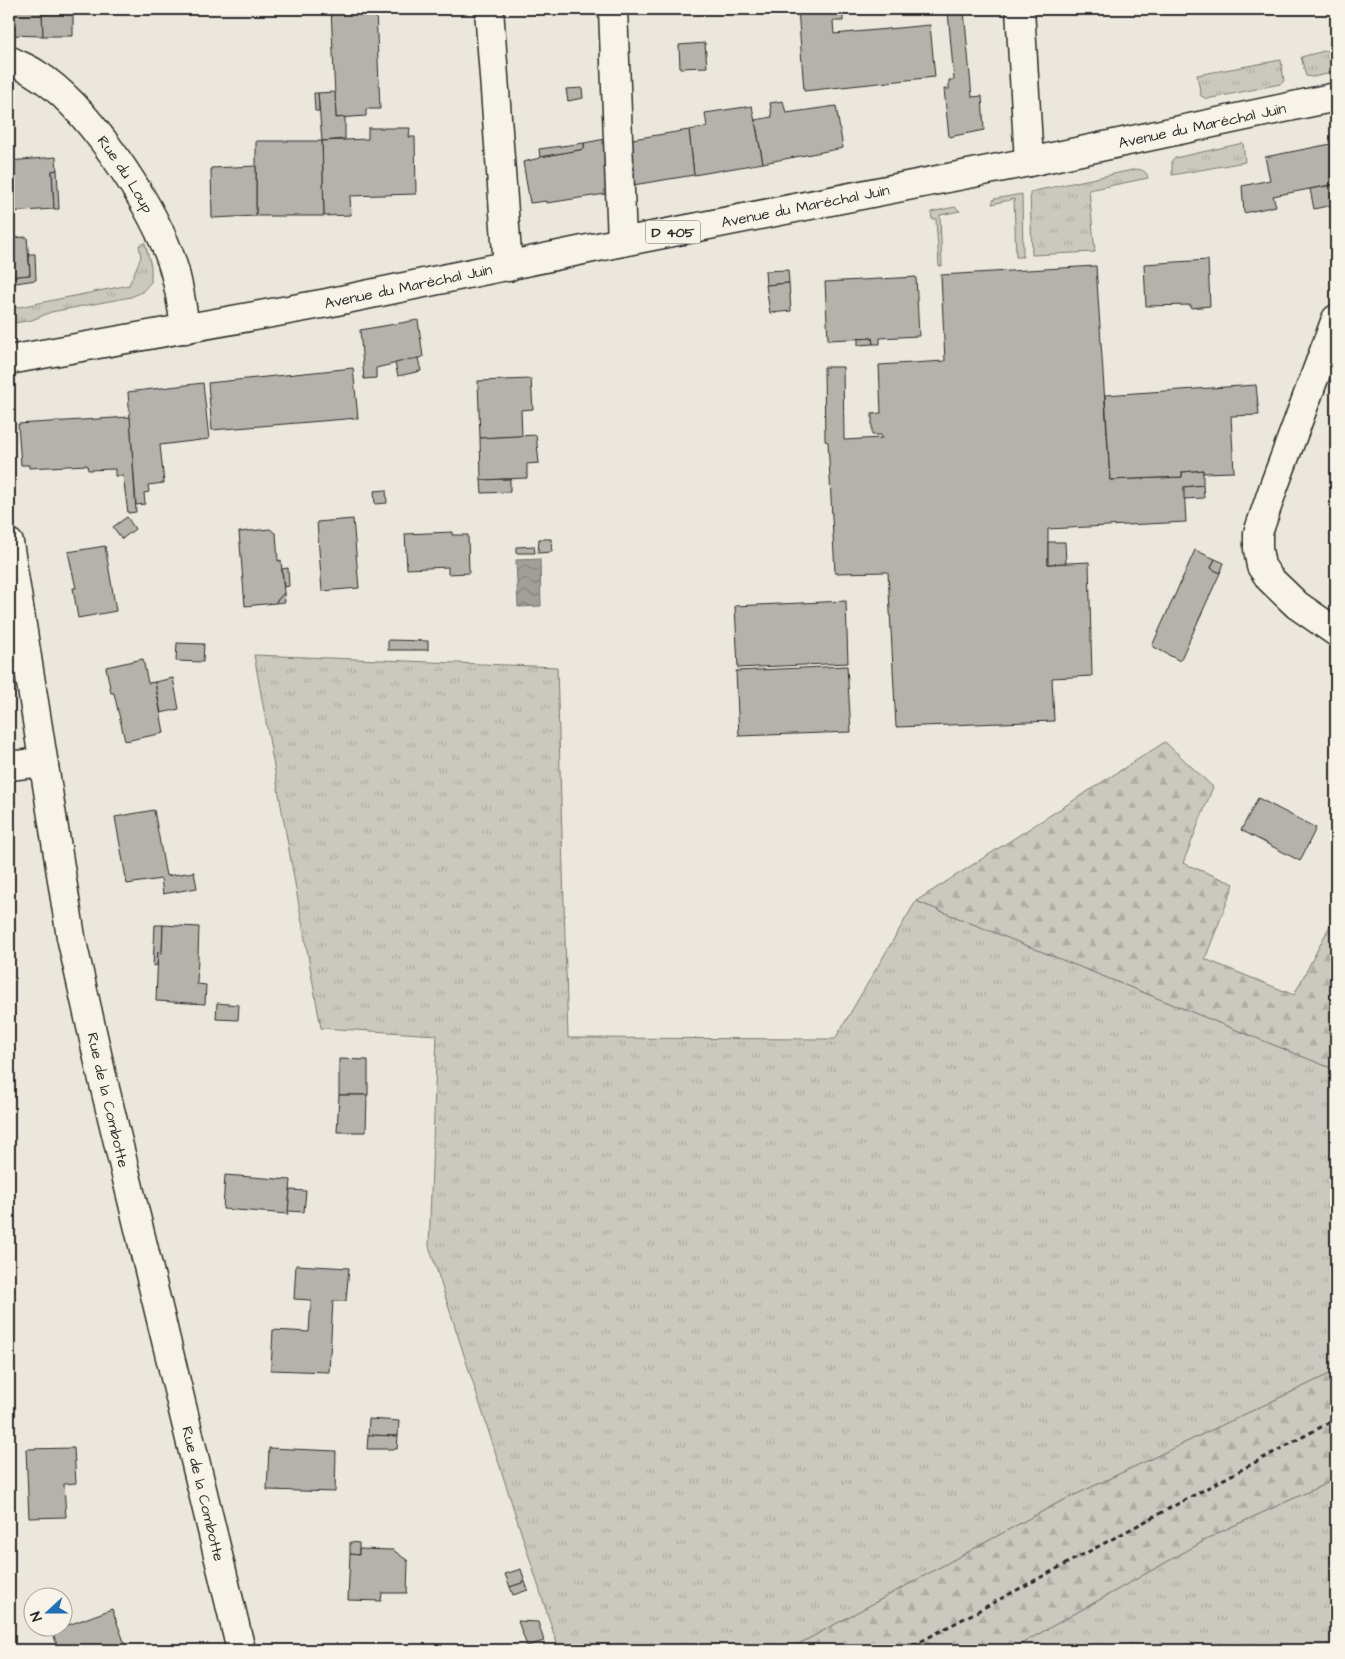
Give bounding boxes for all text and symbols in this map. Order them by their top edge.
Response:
street label: Avenue du Maréchal Juin [1116,98,1288,154]
street label: Rue du Loup [92,131,158,217]
street label: Avenue du Maréchal Juin [719,180,892,233]
road number: D 405 [646,220,700,243]
street label: Avenue du Maréchal Juin [323,259,495,314]
street label: Rue de la Combotte [82,1031,134,1170]
street label: Rue de la Combotte [176,1424,229,1563]
north arrow [22,1586,72,1636]
text: N [26,1608,48,1624]

